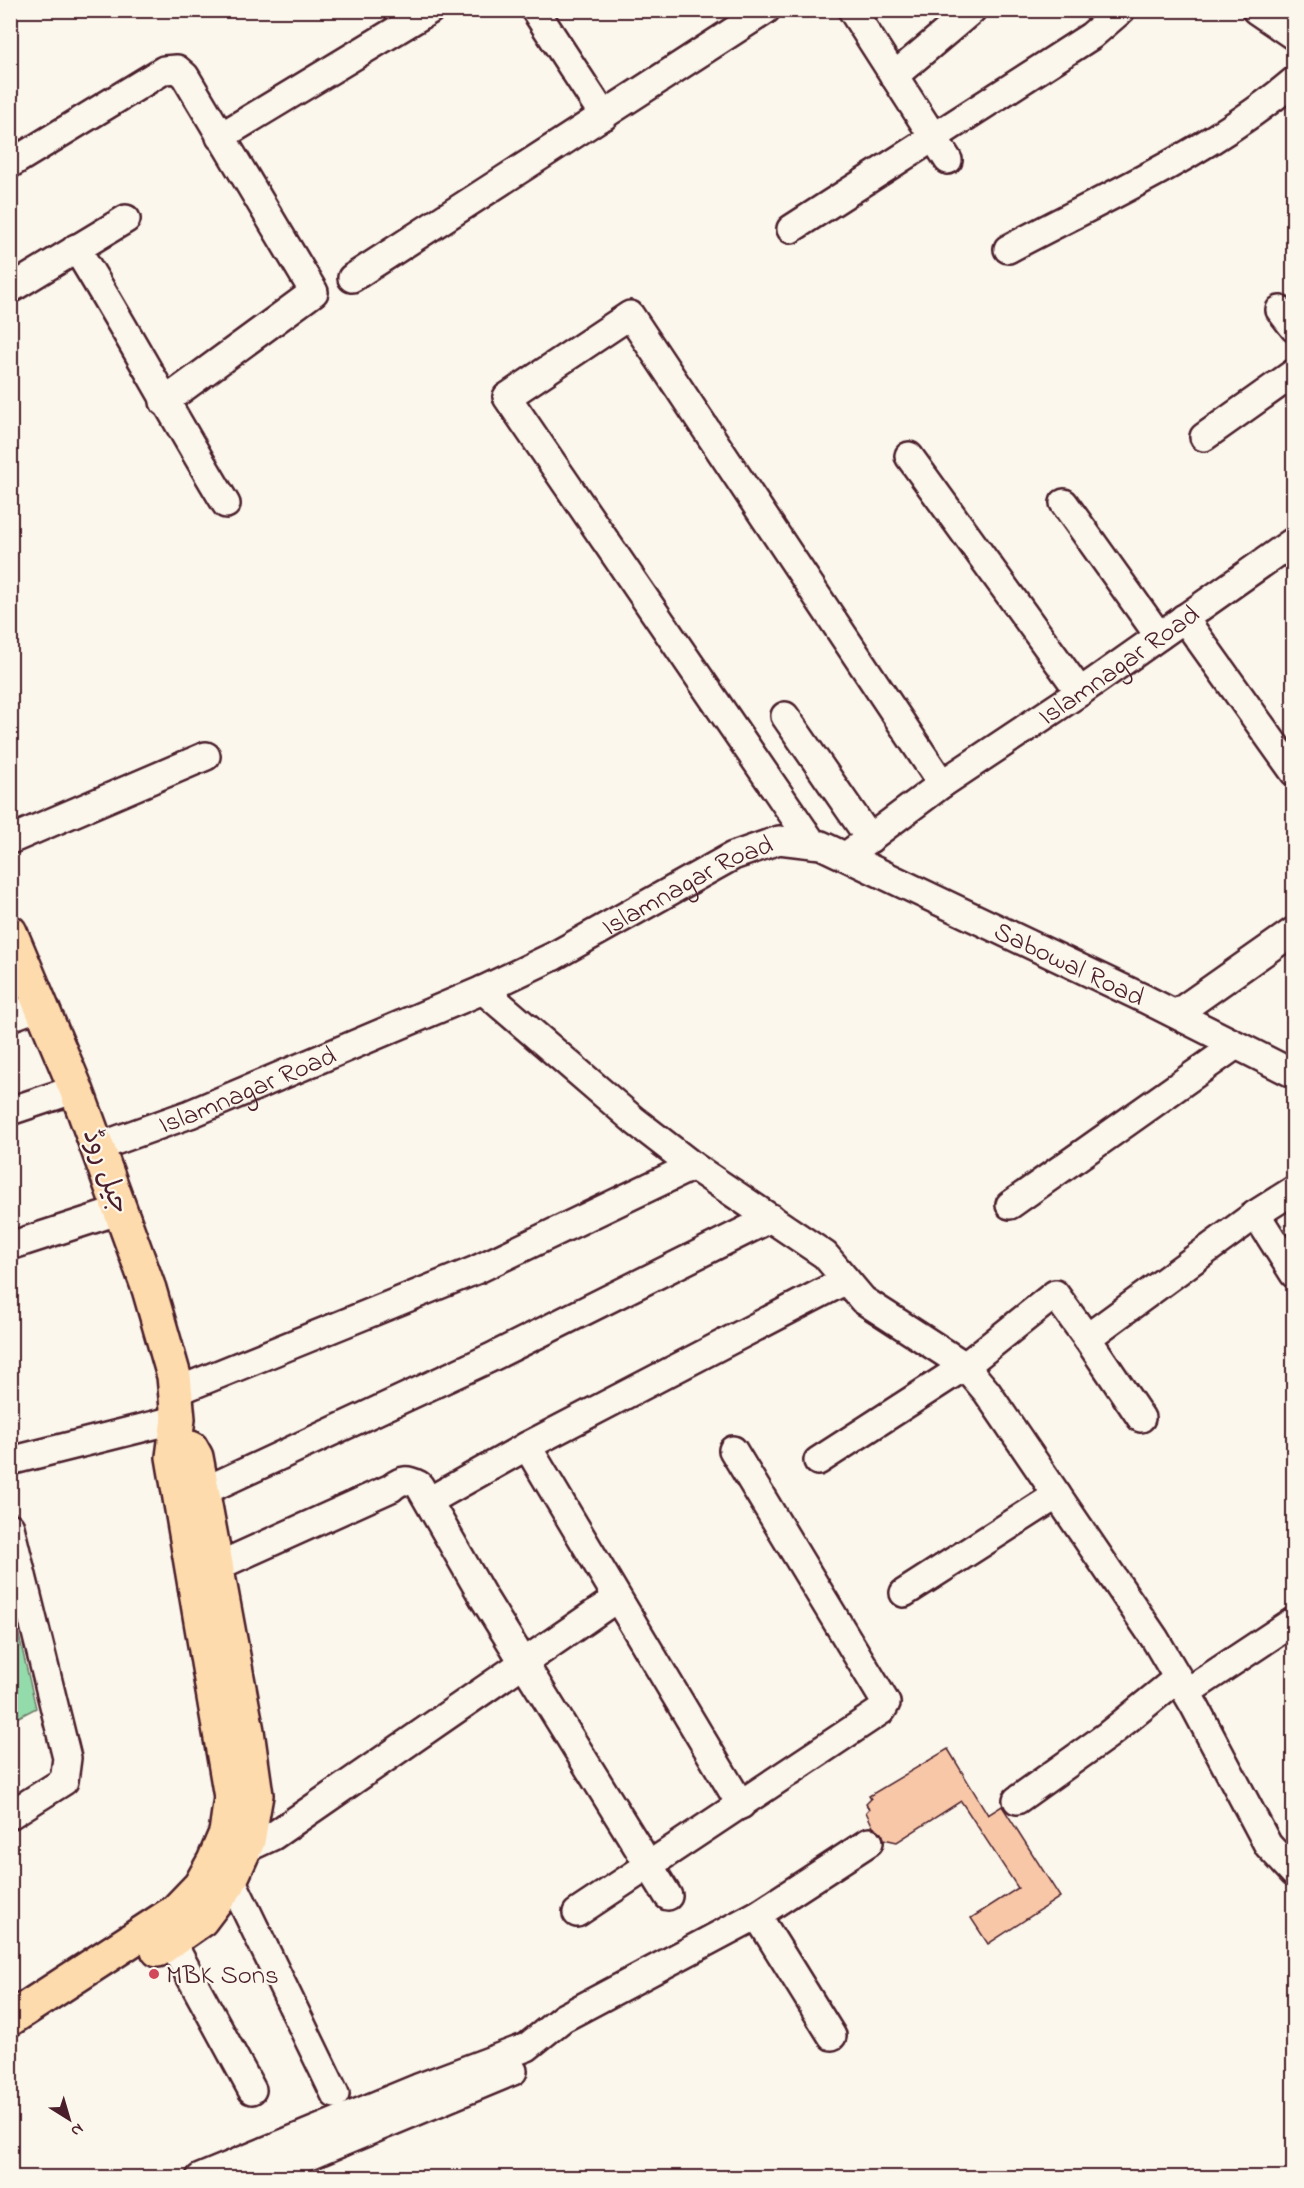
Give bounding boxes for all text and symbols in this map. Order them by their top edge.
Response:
street label: Islamnagar Road [1031,597,1208,737]
street label: Islamnagar Road [595,827,779,947]
street label: Sabowal Road [987,913,1150,1018]
street label: Islamnagar Road [154,1037,343,1146]
street label: جیل روڈ [71,1124,138,1220]
place label: MBK Sons [166,1957,279,1996]
marker: MBK Sons [147,1967,161,1981]
north arrow [39,2089,99,2149]
text: N [65,2117,88,2142]

